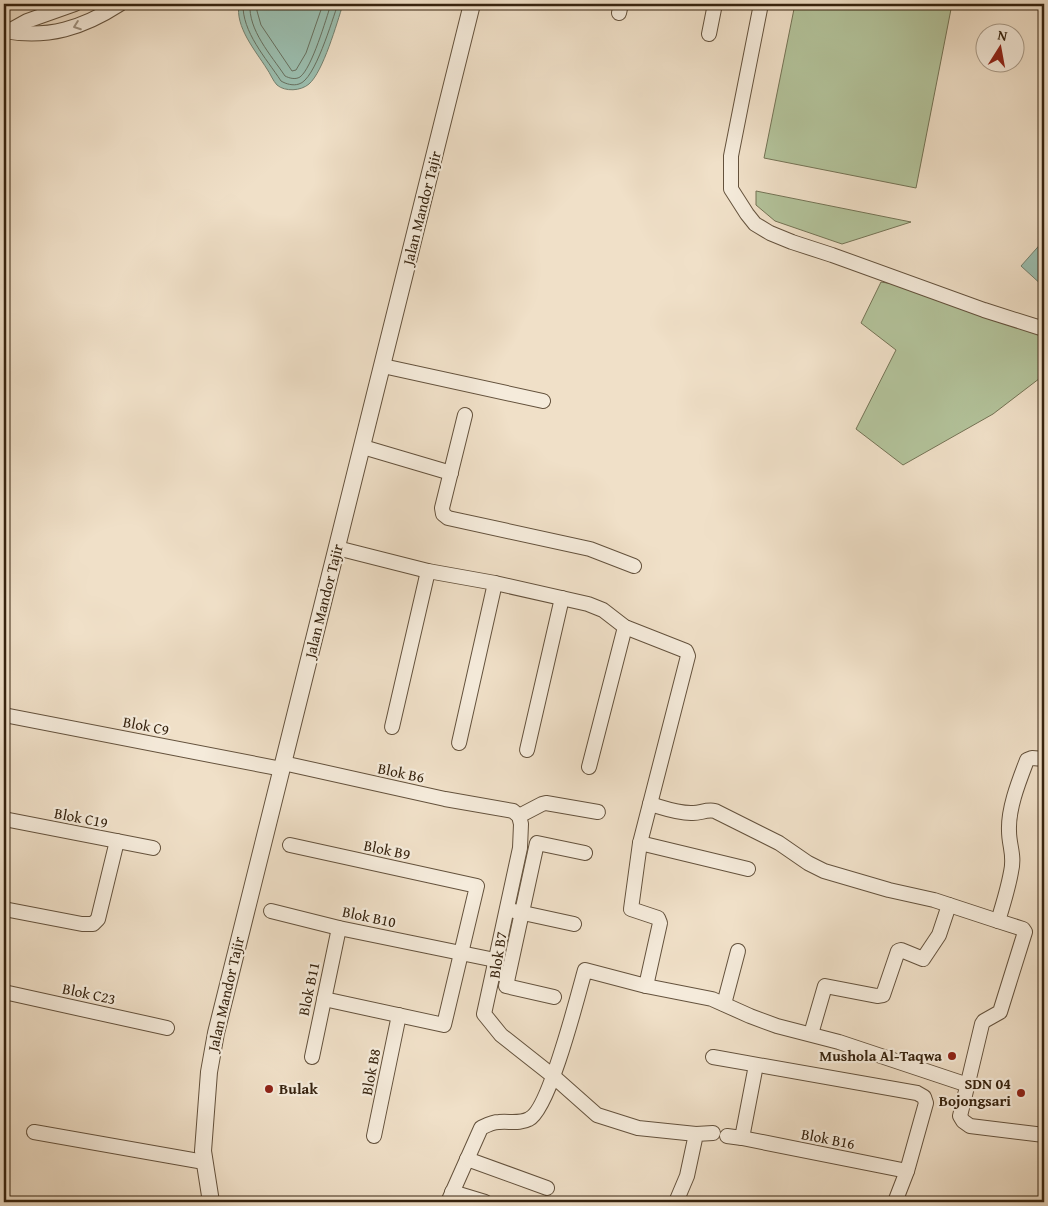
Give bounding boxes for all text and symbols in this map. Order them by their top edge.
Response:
one-way arrow [73,20,82,30]
north arrow [976,22,1026,72]
text: N [996,25,1010,46]
street label: Jalan Mandor Tajir [397,149,446,269]
street label: Jalan Mandor Tajir [299,542,348,662]
street label: Blok C9 [121,711,171,740]
street label: Blok B6 [376,757,426,788]
street label: Blok C19 [53,802,110,833]
street label: Blok B9 [362,834,412,865]
street label: Blok B10 [340,901,398,932]
street label: Blok B7 [483,930,512,980]
street label: Jalan Mandor Tajir [202,934,249,1055]
street label: Blok B11 [293,960,324,1018]
street label: Blok C23 [61,978,118,1009]
place label: Mushola Al-Taqwa [819,1045,942,1066]
street label: Blok B8 [356,1047,385,1097]
marker: Mushola Al-Taqwa [946,1050,958,1062]
place label: SDN 04 Bojongsari [939,1073,1011,1111]
place label: Bulak [279,1078,318,1099]
marker: Bulak [263,1083,275,1095]
marker: SDN 04 Bojongsari [1015,1087,1027,1099]
street label: Blok B16 [799,1123,857,1154]

